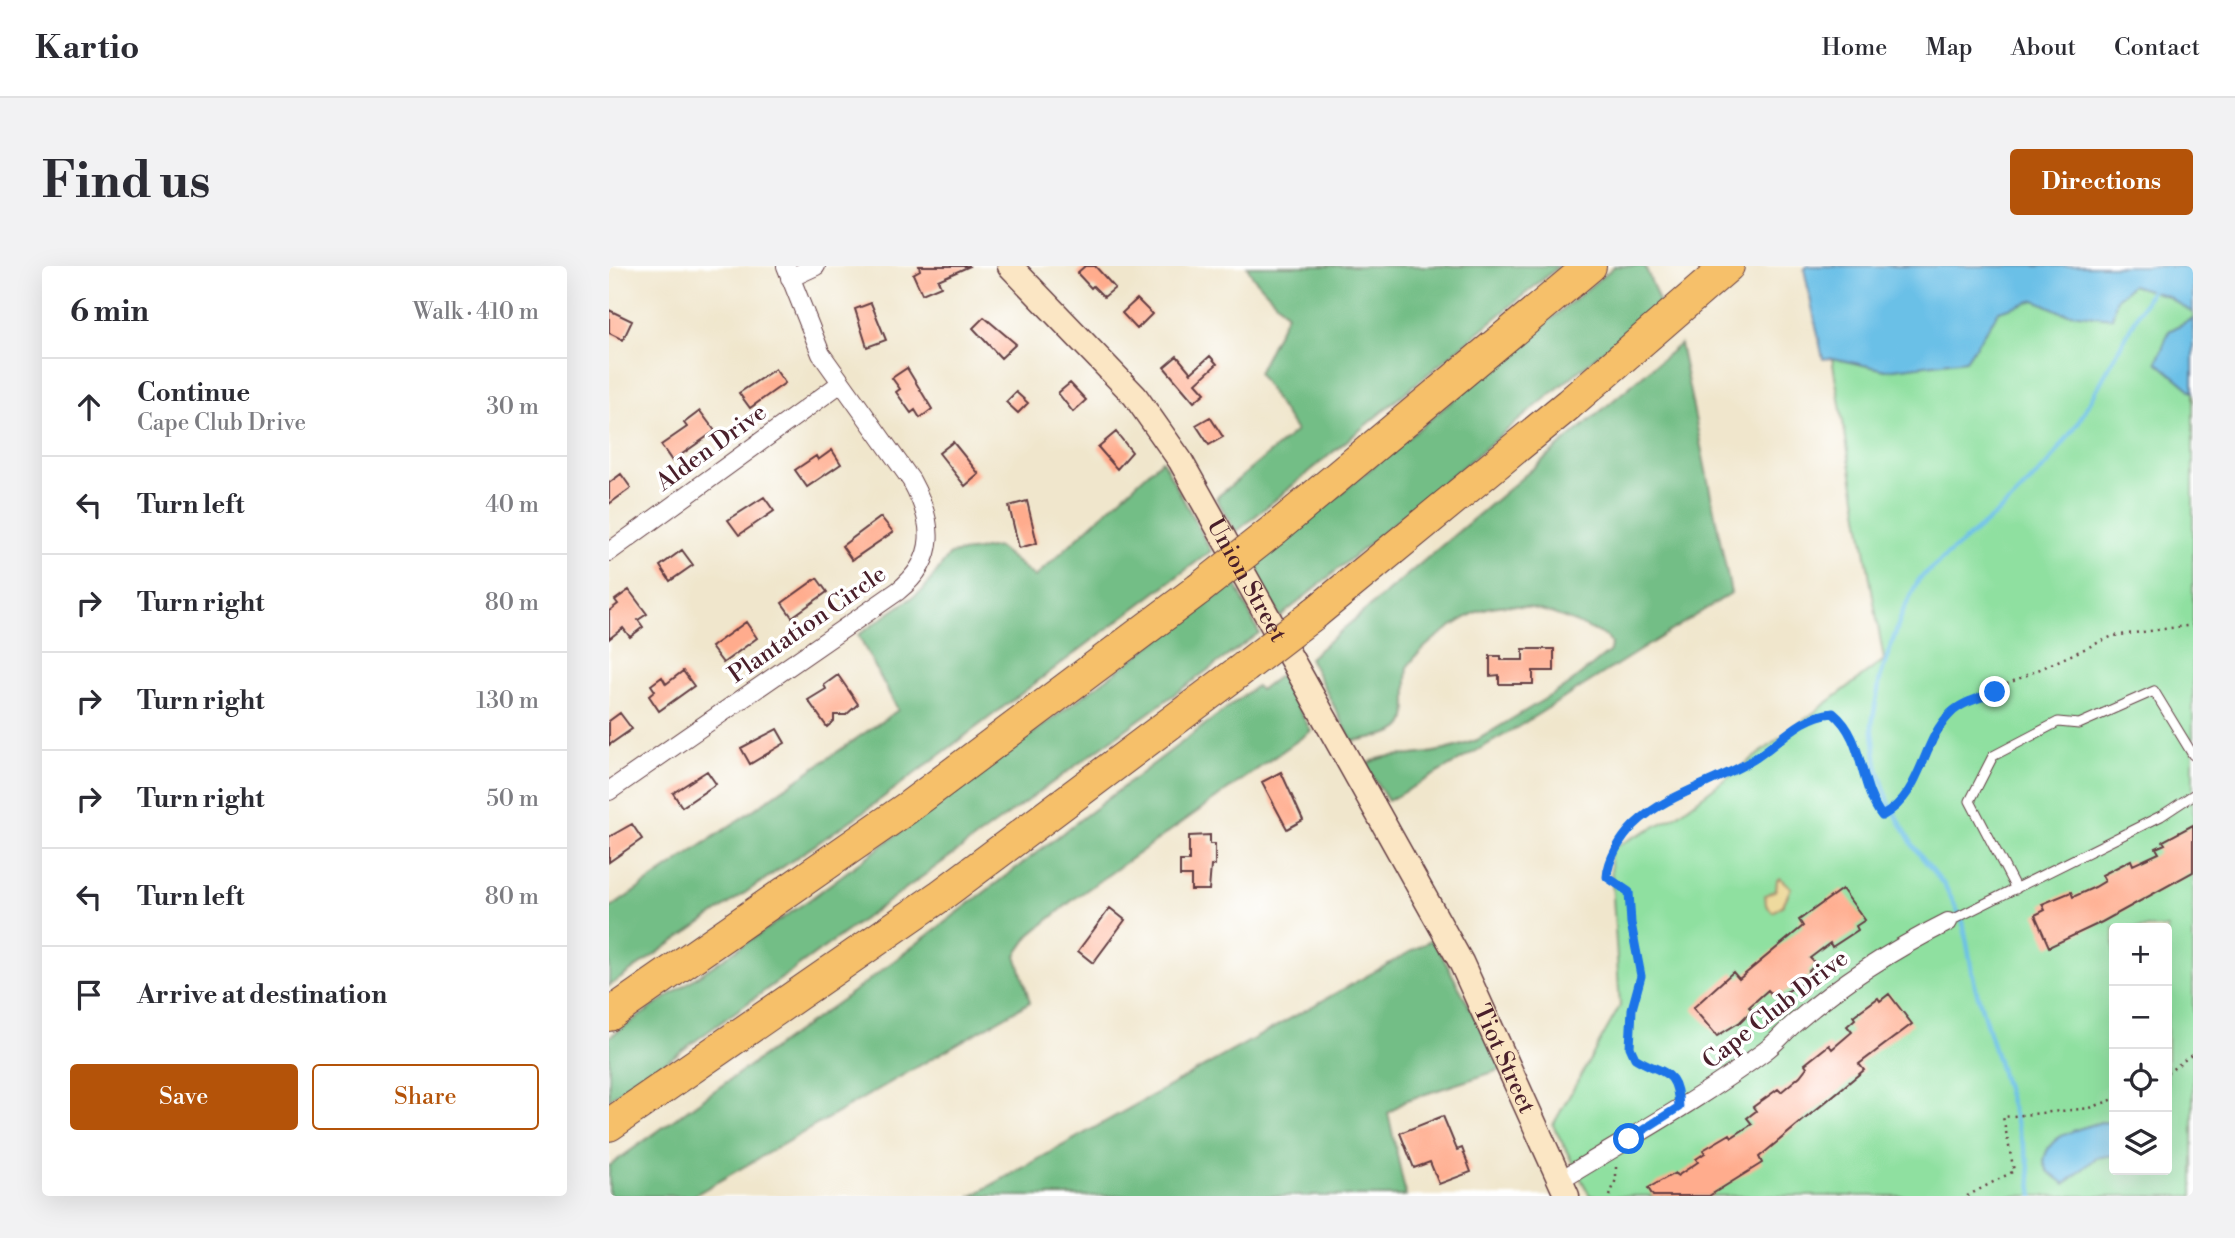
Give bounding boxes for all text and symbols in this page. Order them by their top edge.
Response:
text: Kartio [35,28,139,69]
text: Home [1822,33,1887,63]
text: Map [1925,33,1973,63]
text: About [2011,33,2076,63]
text: Contact [2114,33,2200,63]
button: Directions [2010,149,2193,215]
text: Find us [42,152,211,213]
text: 6 min [70,293,149,331]
text: Walk · 410 m [413,298,539,326]
text: Continue [137,377,250,409]
icon: ahead [70,388,108,426]
text: 30 m [486,393,539,421]
street label: Alden Drive [650,398,773,499]
text: Cape Club Drive [137,409,306,437]
icon: left [70,486,108,524]
text: Turn left [137,489,245,521]
text: 40 m [485,491,539,519]
street label: Union Street [1200,513,1293,648]
street label: Plantation Circle [723,559,892,690]
icon: right [70,584,108,622]
text: Turn right [137,587,265,619]
text: 80 m [485,589,539,617]
route end [1979,676,2010,707]
icon: right [70,682,108,720]
text: Turn right [137,685,265,717]
text: 130 m [476,687,539,715]
icon: right [70,780,108,818]
text: Turn right [137,783,265,815]
text: 50 m [486,785,539,813]
icon: left [70,878,108,916]
text: Turn left [137,881,245,913]
text: 80 m [485,883,539,911]
map controls [2109,923,2172,1175]
button: + [2109,923,2172,986]
street label: Cape Club Drive [1697,944,1854,1076]
icon: arrive [70,976,108,1014]
text: Arrive at destination [137,979,387,1011]
button: − [2109,986,2172,1049]
street label: Tiot Street [1466,1000,1542,1119]
button: locate [2109,1049,2172,1112]
button: Save [70,1064,298,1130]
button: Share [312,1064,539,1130]
button: layers [2109,1112,2172,1175]
route start [1613,1123,1644,1154]

